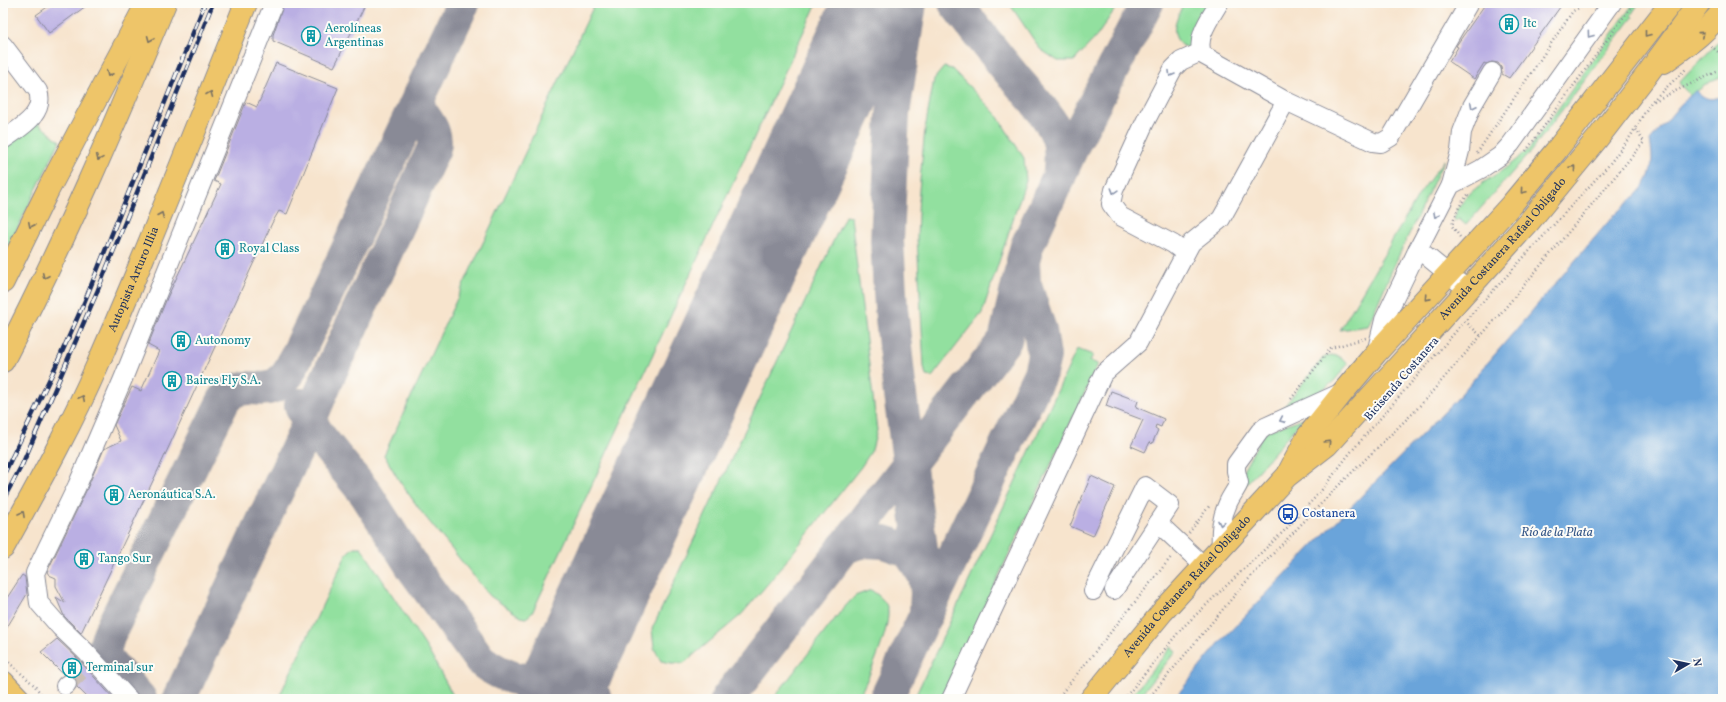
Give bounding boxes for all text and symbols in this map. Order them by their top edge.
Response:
building icon: Itc [1498,13,1520,35]
place label: Itc [1523,16,1537,32]
place label: Aerolíneas Argentinas [325,21,384,51]
building icon: Aerolíneas Argentinas [300,25,322,47]
one-way arrow [1645,29,1652,36]
one-way arrow [1588,30,1595,37]
one-way arrow [1697,31,1705,39]
one-way arrow [147,35,155,42]
one-way arrow [106,70,113,78]
one-way arrow [1168,70,1175,77]
one-way arrow [205,91,213,98]
one-way arrow [1470,101,1478,109]
one-way arrow [96,154,104,162]
one-way arrow [1569,166,1576,173]
street label: Avenida Costanera Rafael Obligado [1436,174,1570,324]
one-way arrow [1520,186,1527,193]
one-way arrow [1110,187,1119,194]
one-way arrow [1434,210,1441,218]
one-way arrow [156,211,164,219]
one-way arrow [28,221,36,229]
street label: Autopista Arturo Illia [105,224,163,335]
building icon: Royal Class [214,238,236,260]
place label: Royal Class [239,241,299,257]
one-way arrow [42,272,50,280]
one-way arrow [1424,293,1431,301]
building icon: Autonomy [170,330,192,352]
place label: Autonomy [195,333,251,349]
street label: Bicisenda Costanera [1361,334,1443,424]
building icon: Baires Fly S.A. [161,370,183,392]
place label: Baires Fly S.A. [186,373,261,389]
one-way arrow [77,395,85,403]
one-way arrow [1279,415,1287,423]
one-way arrow [1323,440,1331,448]
building icon: Aeronáutica S.A. [103,484,125,506]
place label: Aeronáutica S.A. [128,487,216,503]
bus stop icon: Costanera [1277,503,1299,525]
place label: Costanera [1302,506,1355,522]
one-way arrow [18,511,25,518]
street label: Avenida Costanera Rafael Obligado [1120,512,1255,661]
one-way arrow [1218,520,1226,526]
water label: Río de la Plata [1521,524,1593,542]
building icon: Tango Sur [73,548,95,570]
place label: Tango Sur [98,551,151,567]
north arrow [1668,644,1708,684]
building icon: Terminal sur [61,657,83,679]
text: N [1688,658,1704,668]
place label: Terminal sur [86,660,153,676]

